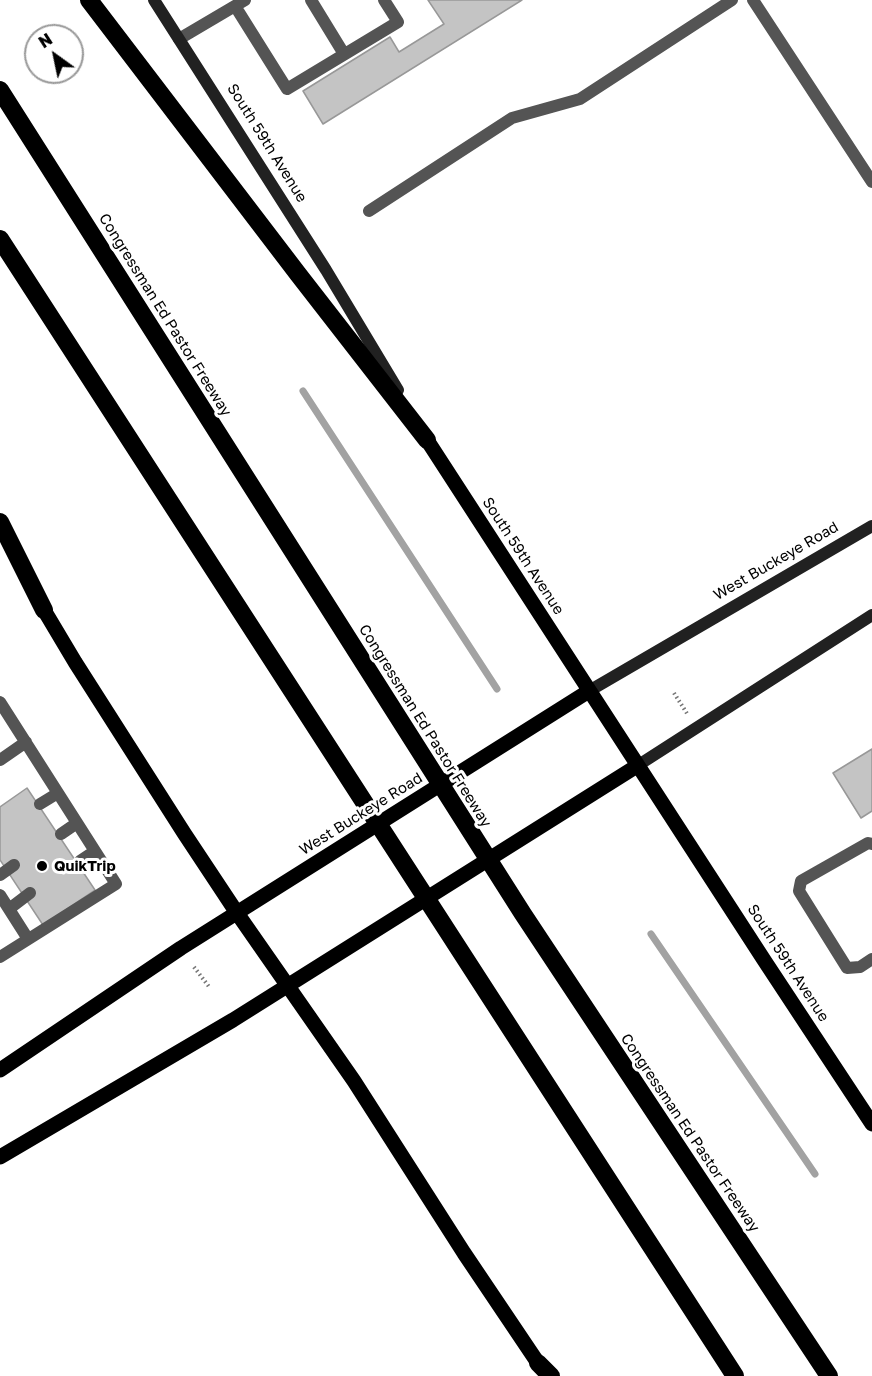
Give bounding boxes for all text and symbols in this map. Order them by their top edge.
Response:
north arrow [24,24,84,84]
text: N [35,29,56,52]
street label: South 59th Avenue [223,80,311,206]
street label: Congressman Ed Pastor Freeway [95,210,235,420]
street label: South 59th Avenue [478,494,568,618]
street label: West Buckeye Road [710,518,842,604]
street label: Congressman Ed Pastor Freeway [355,621,495,831]
street label: West Buckeye Road [296,769,426,859]
place label: QuikTrip [54,857,116,875]
marker: QuikTrip [35,859,49,873]
street label: South 59th Avenue [743,901,833,1025]
street label: Congressman Ed Pastor Freeway [617,1030,763,1236]

